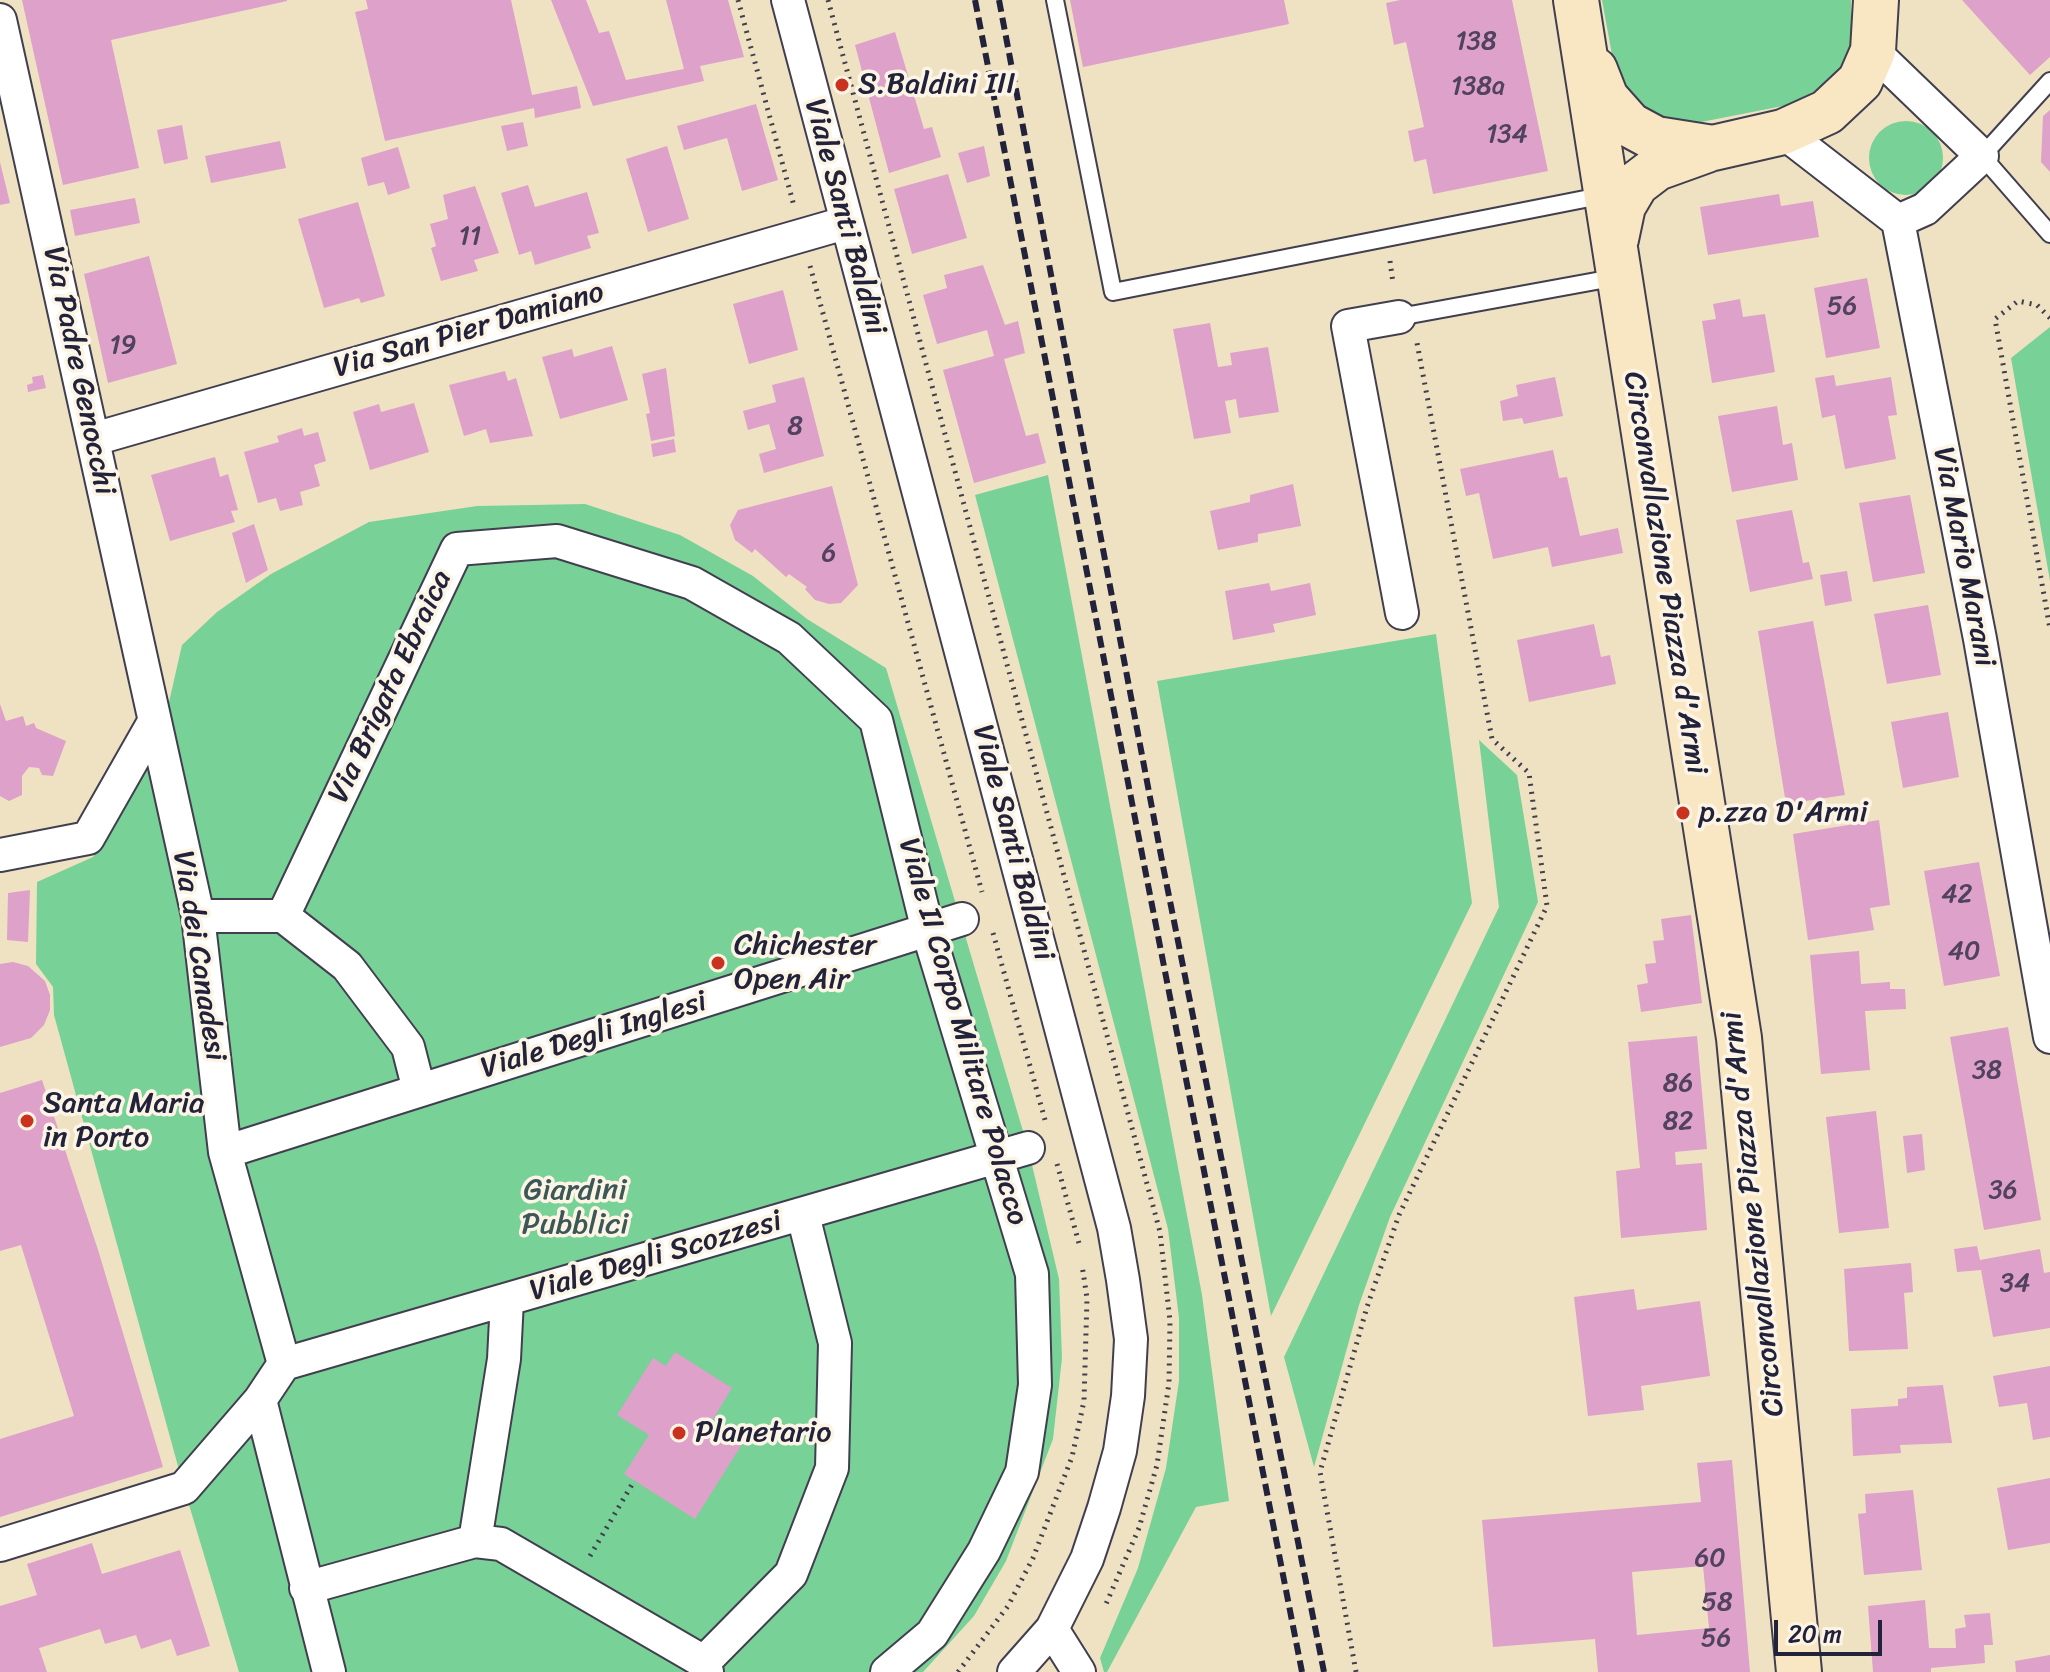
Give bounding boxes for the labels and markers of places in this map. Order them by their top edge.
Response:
place label: S.Baldini III [858,67,1016,103]
marker: S.Baldini III [833,76,851,94]
place label: p.zza D'Armi [1699,795,1868,831]
marker: p.zza D'Armi [1674,804,1692,822]
place label: Chichester Open Air [734,928,876,998]
marker: Chichester Open Air [709,954,727,972]
place label: Santa Maria in Porto [43,1086,204,1156]
marker: Santa Maria in Porto [18,1112,36,1130]
place label: Planetario [695,1415,831,1451]
marker: Planetario [670,1424,688,1442]

